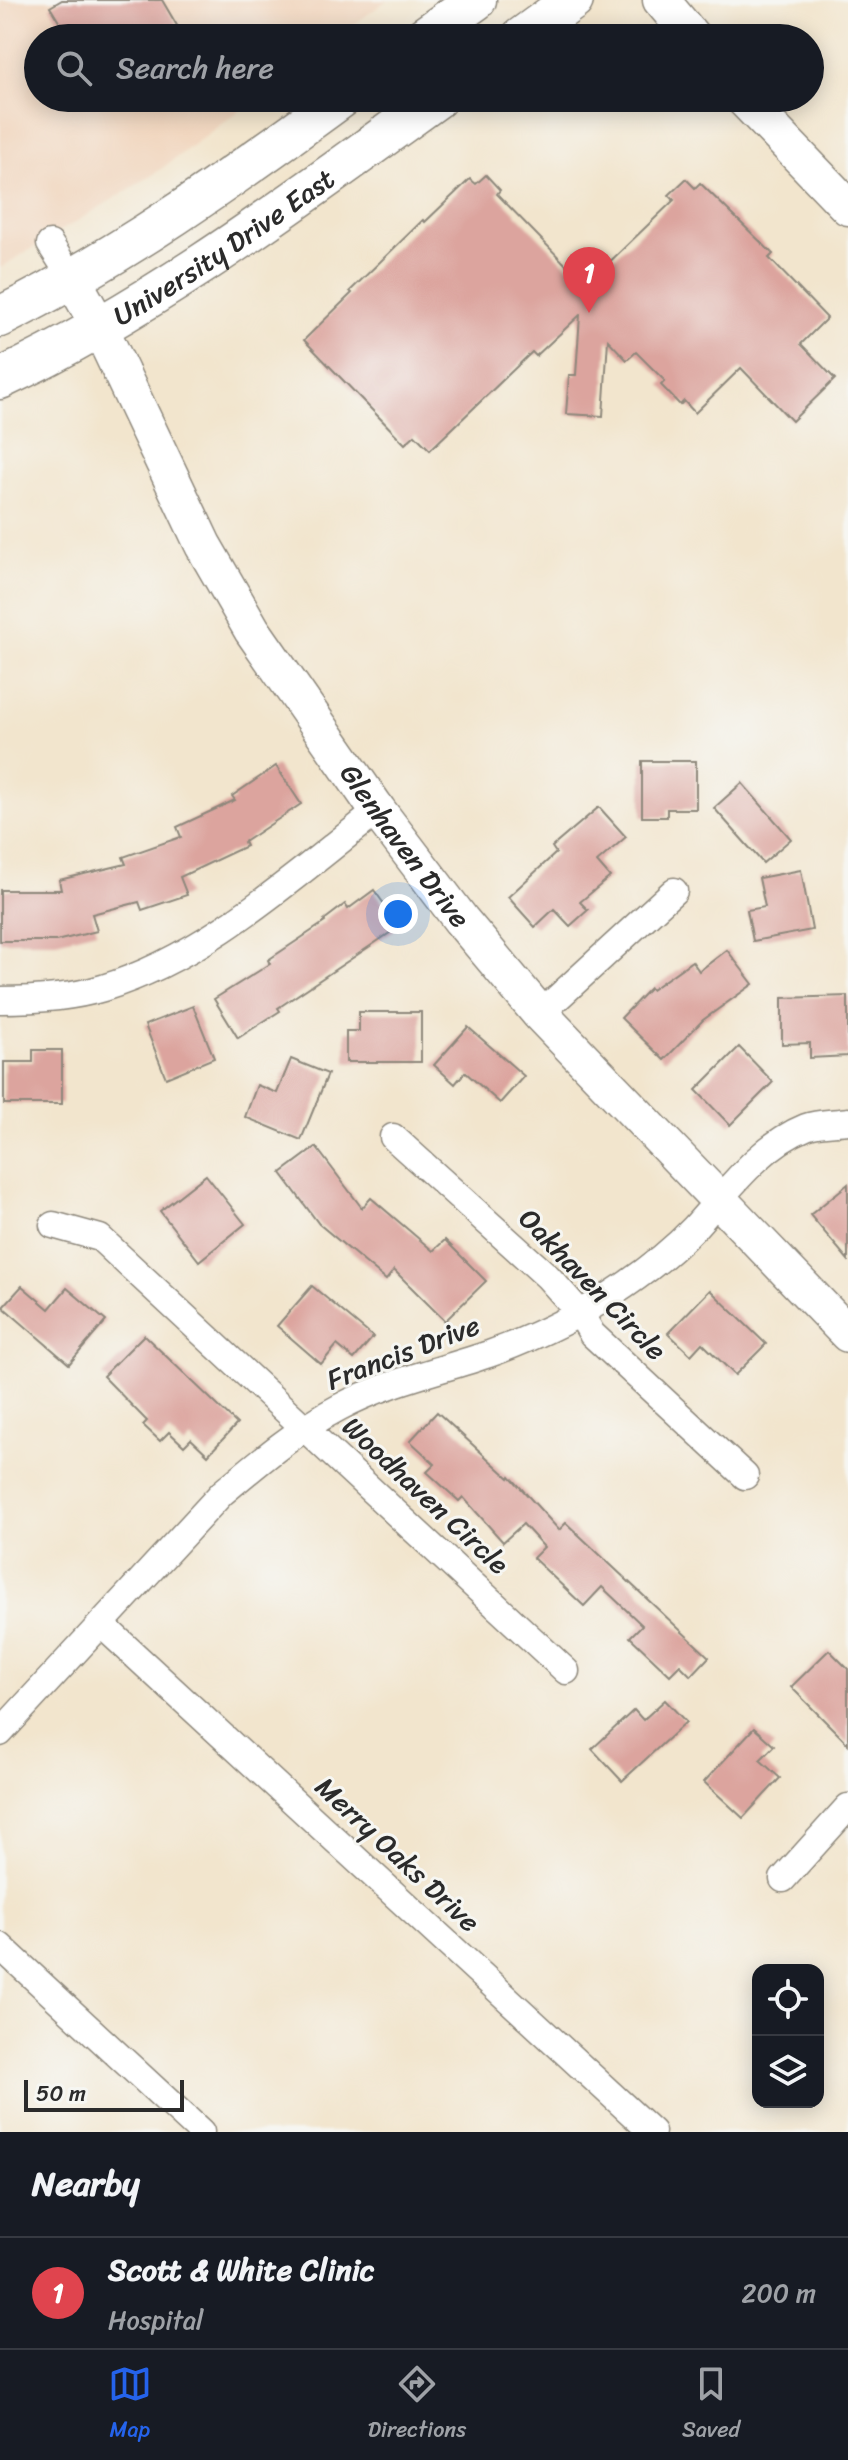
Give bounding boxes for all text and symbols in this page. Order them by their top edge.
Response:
search box [24,24,824,112]
text: Search here [116,41,274,95]
icon: search [52,46,96,90]
street label: University Drive East [103,155,345,339]
pin: 1 [563,247,615,313]
street label: Glenhaven Drive [327,753,483,939]
your location [378,894,418,934]
street label: Oakhaven Circle [506,1196,679,1372]
street label: Francis Drive [319,1301,487,1404]
street label: Woodhaven Circle [330,1404,521,1587]
street label: Merry Oaks Drive [303,1764,492,1945]
map controls [752,1964,824,2108]
button: locate [752,1964,824,2036]
button: layers [752,2036,824,2108]
text: 50 m [36,2074,86,2113]
scale bar [24,2076,184,2112]
text: Nearby [32,2154,140,2214]
text: Scott & White Clinic [108,2243,375,2297]
text: 1 [52,2270,64,2316]
text: 200 m [741,2270,816,2316]
text: Hospital [108,2297,203,2343]
tab: Map [108,2362,152,2449]
tab: Directions [368,2362,466,2449]
tab: Saved [682,2362,740,2449]

